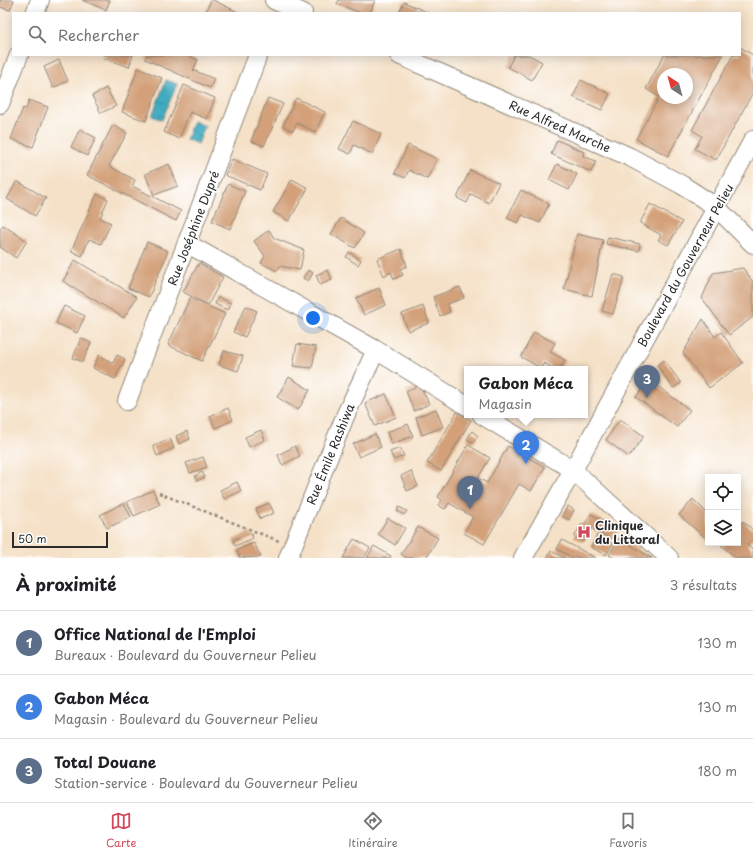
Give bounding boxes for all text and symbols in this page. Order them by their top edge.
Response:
search box [12,12,741,56]
icon: search [26,23,48,45]
text: Rechercher [58,23,139,46]
north arrow [657,68,693,104]
street label: Rue Alfred Marche [506,96,614,156]
street label: Rue Joséphine Dupré [163,168,223,288]
street label: Boulevard du Gouverneur Pelieu [633,180,737,350]
your location [303,308,323,328]
pin: 3 [634,365,660,398]
popup [464,366,588,418]
text: Gabon Méca [478,371,574,394]
text: Magasin [478,394,532,413]
street label: Rue Émile Rashiwa [302,400,359,507]
pin: 2 [513,431,539,464]
map controls [705,474,741,546]
button: locate [705,474,741,510]
pin: 1 [457,476,483,509]
button: layers [705,510,741,546]
place label: Clinique du Littoral [595,516,660,548]
hospital icon: Clinique du Littoral [576,524,592,540]
scale bar [12,530,108,549]
text: 50 m [18,530,47,547]
text: À proximité [16,571,116,597]
text: 3 résultats [670,575,737,594]
text: Office National de l'Emploi [54,622,256,645]
text: 1 [26,633,32,652]
text: 130 m [698,633,737,652]
text: Bureaux · Boulevard du Gouverneur Pelieu [54,645,317,664]
text: Gabon Méca [54,686,149,709]
text: 2 [24,697,34,716]
text: 130 m [698,697,737,716]
text: Magasin · Boulevard du Gouverneur Pelieu [54,709,318,728]
text: Total Douane [54,750,156,773]
text: 3 [25,761,33,780]
text: 180 m [698,761,737,780]
text: Station-service · Boulevard du Gouverneur Pelieu [54,773,358,792]
tab: Carte [106,810,136,851]
tab: Itinéraire [348,810,398,851]
tab: Favoris [609,810,647,851]

